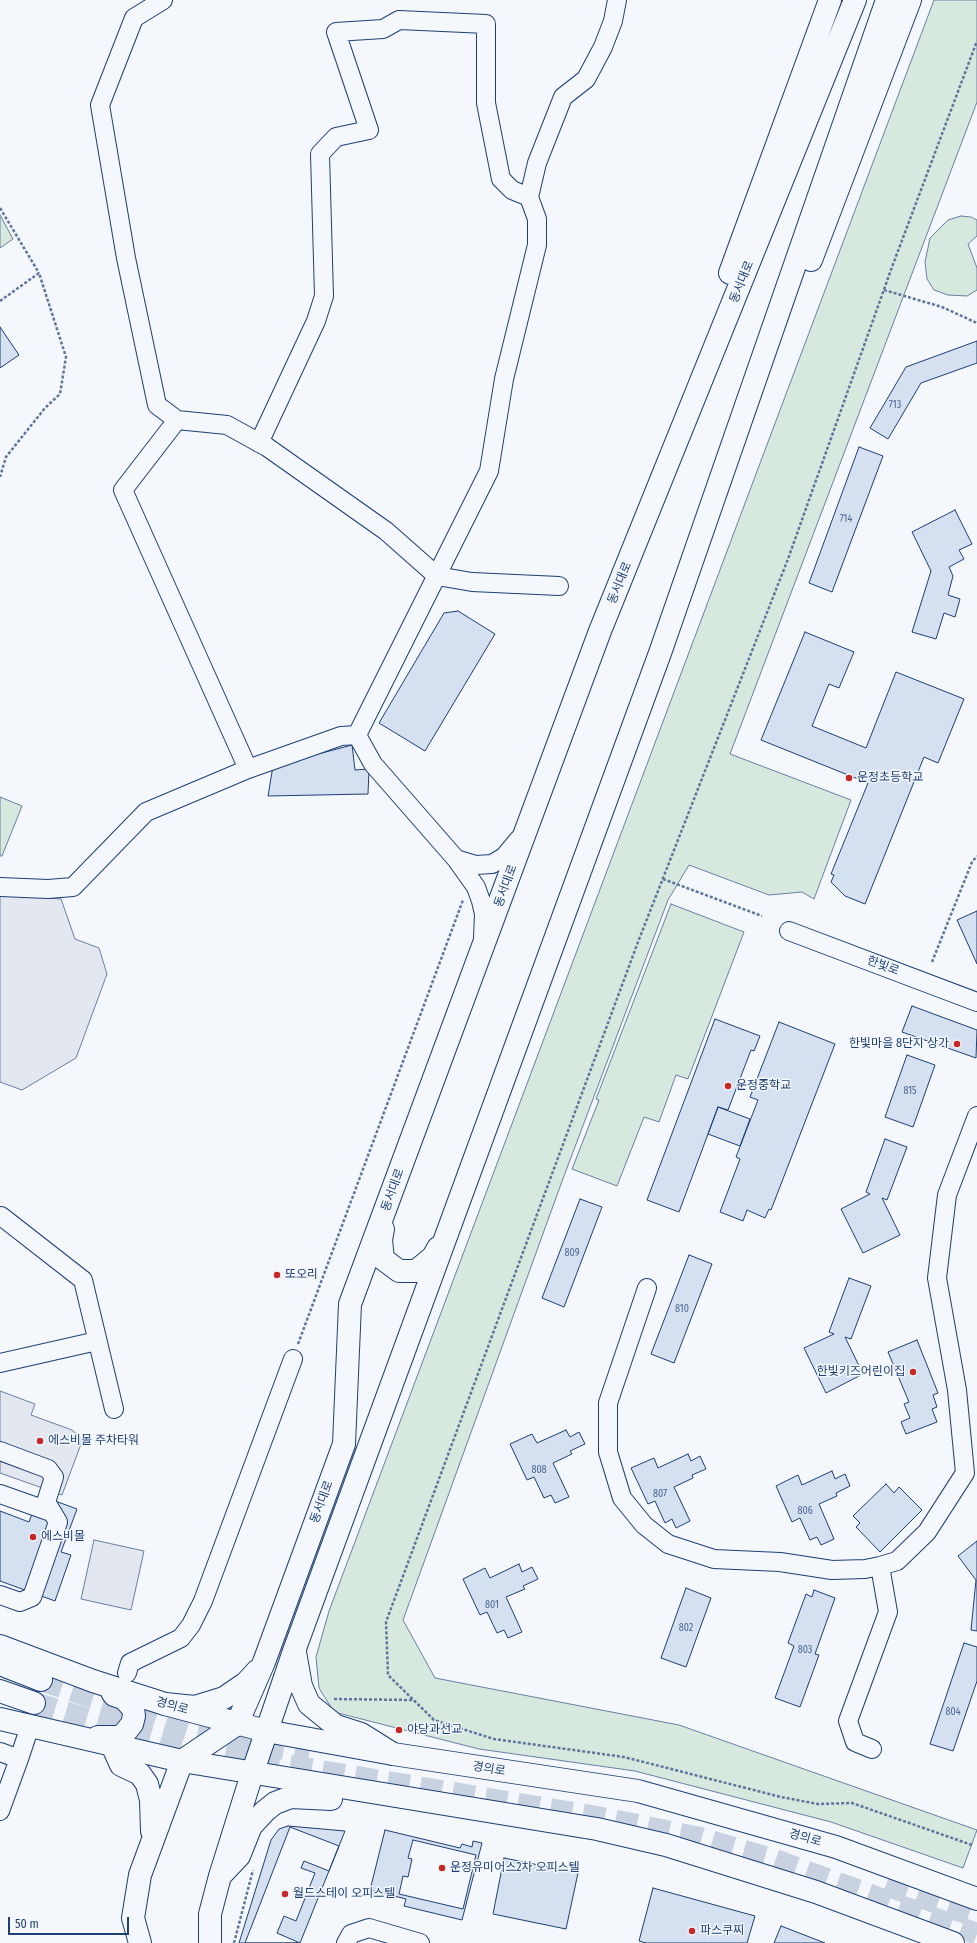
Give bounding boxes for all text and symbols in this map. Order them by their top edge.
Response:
street label: 동서대로 [727,259,757,305]
house number: 713 [889,399,901,411]
house number: 714 [840,513,852,525]
street label: 동서대로 [605,560,635,606]
place label: 운정초등학교 [857,771,923,785]
marker: 운정초등학교 [844,773,854,783]
street label: 동서대로 [492,863,520,909]
street label: 한빛로 [865,953,901,979]
place label: 한빛마을 8단지 상가 [849,1037,949,1051]
marker: 한빛마을 8단지 상가 [952,1039,962,1049]
place label: 운정중학교 [736,1079,791,1093]
marker: 운정중학교 [723,1081,733,1091]
house number: 815 [903,1085,917,1097]
street label: 동서대로 [379,1167,407,1213]
house number: 809 [565,1247,579,1259]
place label: 또오리 [285,1268,318,1282]
marker: 또오리 [272,1270,282,1280]
house number: 810 [675,1303,689,1315]
place label: 한빛키즈어린이집 [817,1365,905,1379]
marker: 한빛키즈어린이집 [908,1367,918,1377]
place label: 에스비몰 주차타워 [48,1434,139,1448]
marker: 에스비몰 주차타워 [35,1436,45,1446]
house number: 808 [531,1464,547,1476]
street label: 동서대로 [308,1479,336,1525]
house number: 807 [653,1488,667,1500]
house number: 806 [797,1505,813,1517]
place label: 에스비몰 [41,1530,85,1544]
marker: 에스비몰 [28,1532,38,1542]
house number: 801 [485,1599,499,1611]
house number: 802 [679,1622,693,1634]
house number: 803 [798,1644,812,1656]
street label: 경의로 [154,1695,190,1717]
house number: 804 [945,1706,961,1718]
place label: 야당과선교 [407,1723,462,1737]
marker: 야당과선교 [394,1725,404,1735]
street label: 경의로 [472,1759,506,1779]
street label: 경의로 [787,1827,823,1849]
place label: 운정유미어스2차 오피스텔 [450,1861,580,1875]
marker: 운정유미어스2차 오피스텔 [437,1863,447,1873]
place label: 월드스테이 오피스텔 [293,1887,395,1901]
marker: 월드스테이 오피스텔 [280,1889,290,1899]
scale bar [10,1909,131,1935]
text: 50 m [15,1917,39,1931]
place label: 파스쿠찌 [700,1924,744,1938]
marker: 파스쿠찌 [687,1926,697,1936]

